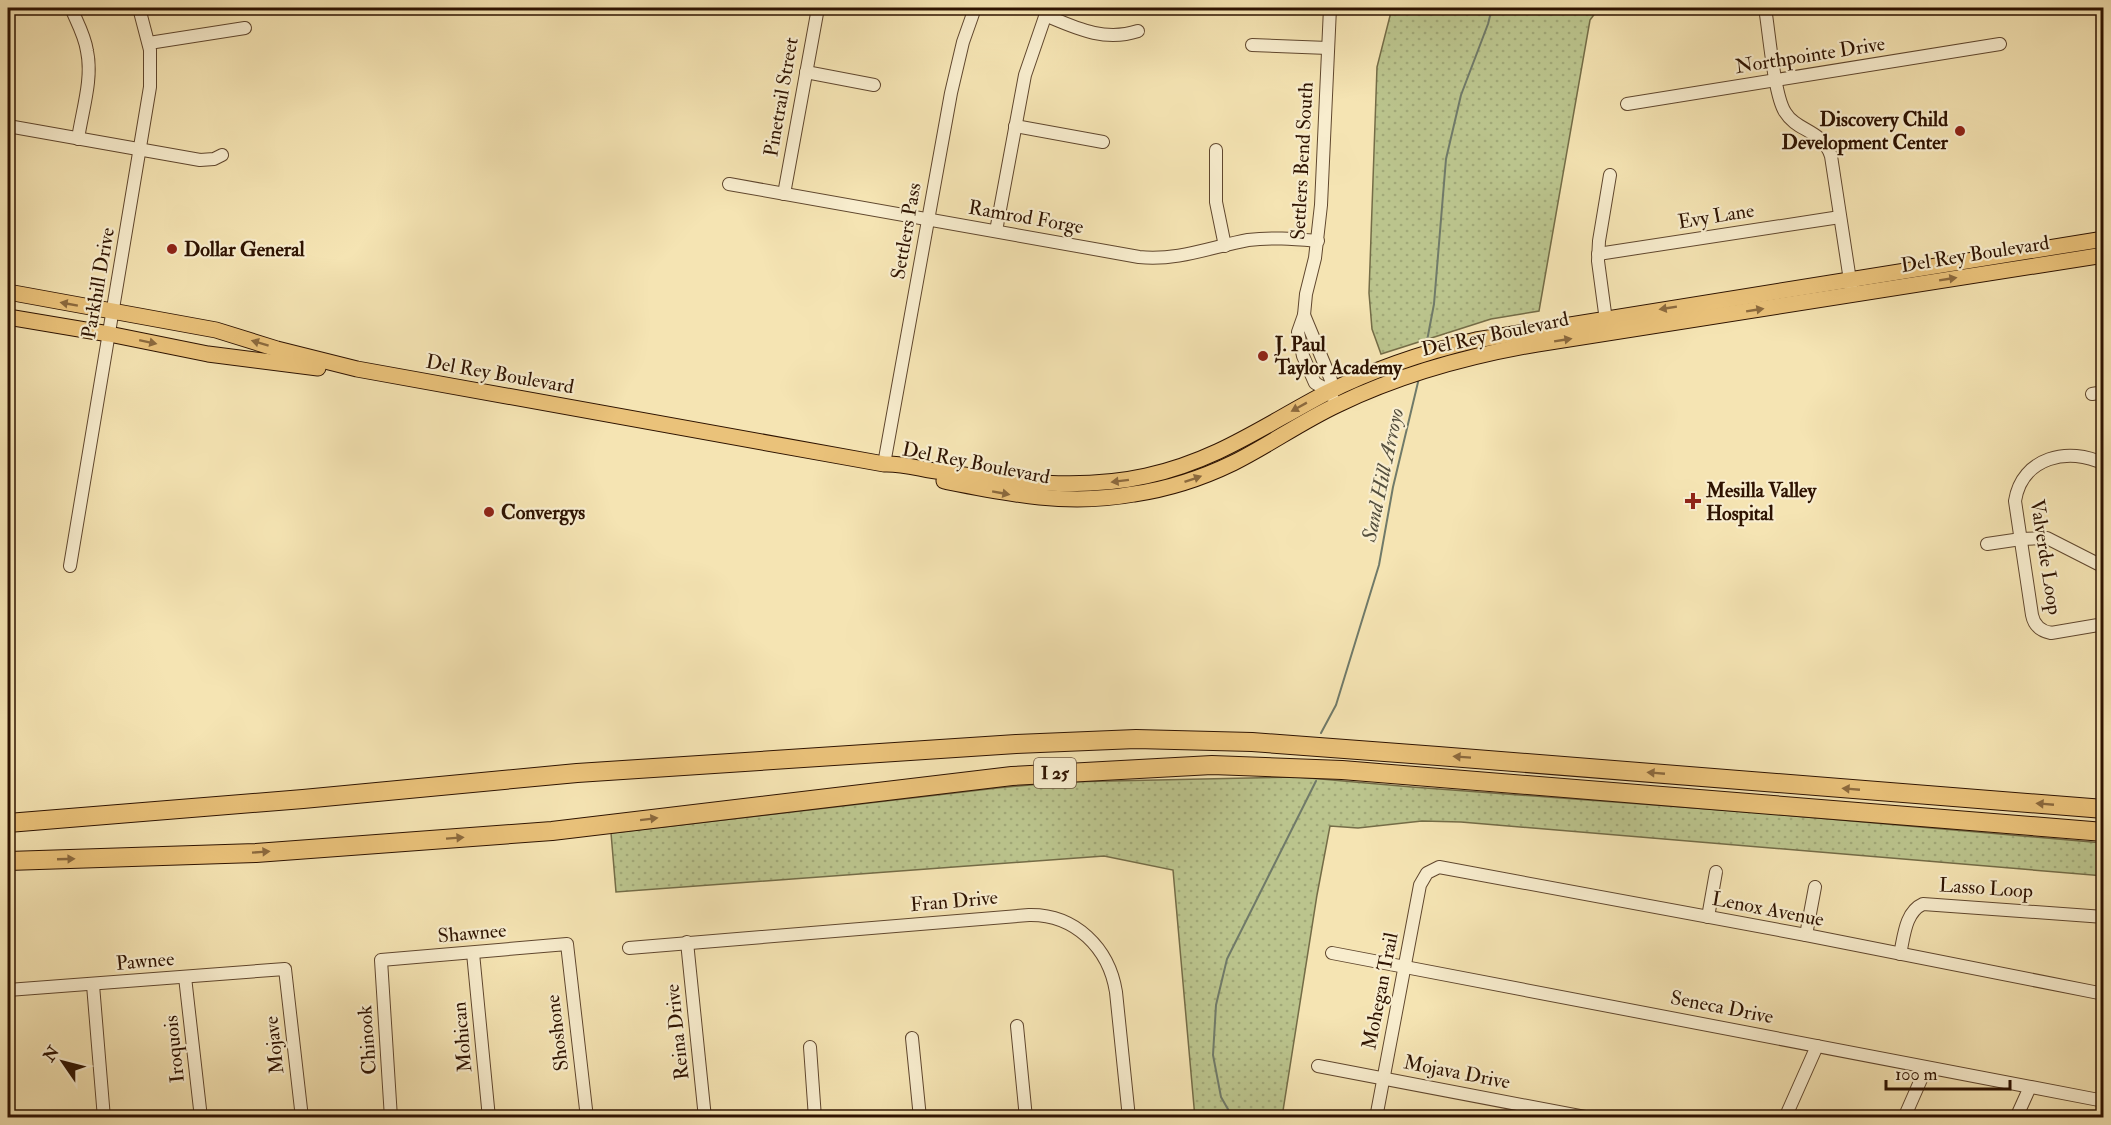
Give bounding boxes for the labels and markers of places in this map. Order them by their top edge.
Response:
place label: Discovery Child Development Center [1782,107,1949,156]
marker: Discovery Child Development Center [1953,124,1967,138]
place label: Dollar General [184,237,305,262]
marker: Dollar General [165,242,179,256]
place label: J. Paul Taylor Academy [1274,332,1403,381]
marker: J. Paul Taylor Academy [1256,349,1270,363]
place label: Mesilla Valley Hospital [1705,478,1817,527]
marker: Mesilla Valley Hospital [1684,492,1702,510]
place label: Convergys [501,500,585,526]
marker: Convergys [482,505,496,519]

